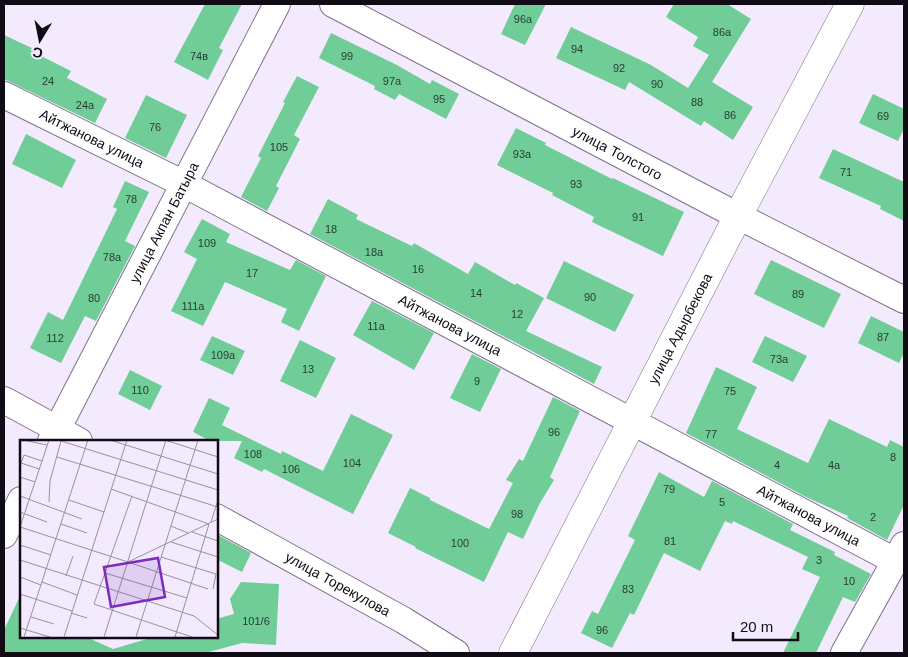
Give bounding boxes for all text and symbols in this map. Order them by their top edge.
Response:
house number: 96а [514,13,533,25]
north arrow [15,15,65,65]
house number: 86а [713,26,732,38]
house number: 94 [571,43,583,55]
text: С [31,44,44,62]
house number: 74в [190,50,208,62]
house number: 99 [341,50,353,62]
house number: 92 [613,62,625,74]
house number: 24 [42,75,54,87]
house number: 97а [383,75,402,87]
house number: 90 [651,78,663,90]
house number: 95 [433,93,445,105]
house number: 88 [691,96,703,108]
house number: 24а [76,99,95,111]
street label: Айтжанова улица [37,106,147,171]
house number: 86 [724,109,736,121]
house number: 69 [877,110,889,122]
house number: 76 [149,121,161,133]
street label: улица Толстого [570,123,665,183]
house number: 105 [270,141,288,153]
house number: 93а [513,148,532,160]
street label: улица Акпан Батыра [126,159,202,286]
house number: 71 [840,166,852,178]
house number: 93 [570,178,582,190]
house number: 78 [125,193,137,205]
house number: 91 [632,211,644,223]
house number: 18 [325,223,337,235]
house number: 109 [198,237,216,249]
house number: 18а [365,246,384,258]
house number: 78а [103,251,122,263]
house number: 16 [412,263,424,275]
house number: 17 [246,267,258,279]
street label: улица Адырбекова [645,270,715,387]
house number: 14 [470,287,482,299]
house number: 89 [792,288,804,300]
street label: Айтжанова улица [396,291,505,359]
house number: 90 [584,291,596,303]
house number: 80 [88,292,100,304]
house number: 111а [182,300,205,312]
house number: 12 [511,308,523,320]
house number: 11а [367,320,386,332]
house number: 87 [877,331,889,343]
house number: 112 [46,332,64,344]
house number: 109а [211,349,236,361]
house number: 73а [770,353,789,365]
house number: 13 [302,363,314,375]
house number: 9 [474,375,480,387]
house number: 110 [131,384,149,396]
house number: 75 [724,385,736,397]
house number: 96 [548,426,560,438]
house number: 77 [705,428,717,440]
inset map [20,440,218,637]
house number: 108 [244,448,262,460]
house number: 8 [890,451,896,463]
house number: 104 [343,457,361,469]
house number: 4 [774,459,780,471]
house number: 4а [828,459,841,471]
house number: 106 [282,463,300,475]
street label: Айтжанова улица [755,481,863,549]
house number: 79 [663,483,675,495]
house number: 5 [719,496,725,508]
house number: 98 [511,508,523,520]
house number: 2 [870,511,876,523]
house number: 81 [664,535,676,547]
house number: 100 [451,537,469,549]
street label: улица Торекулова [282,549,393,620]
house number: 3 [816,554,822,566]
house number: 10 [843,575,855,587]
house number: 83 [622,583,634,595]
scale bar [733,610,798,642]
house number: 101/6 [242,615,270,627]
text: 20 m [740,618,773,635]
house number: 96 [596,624,608,636]

